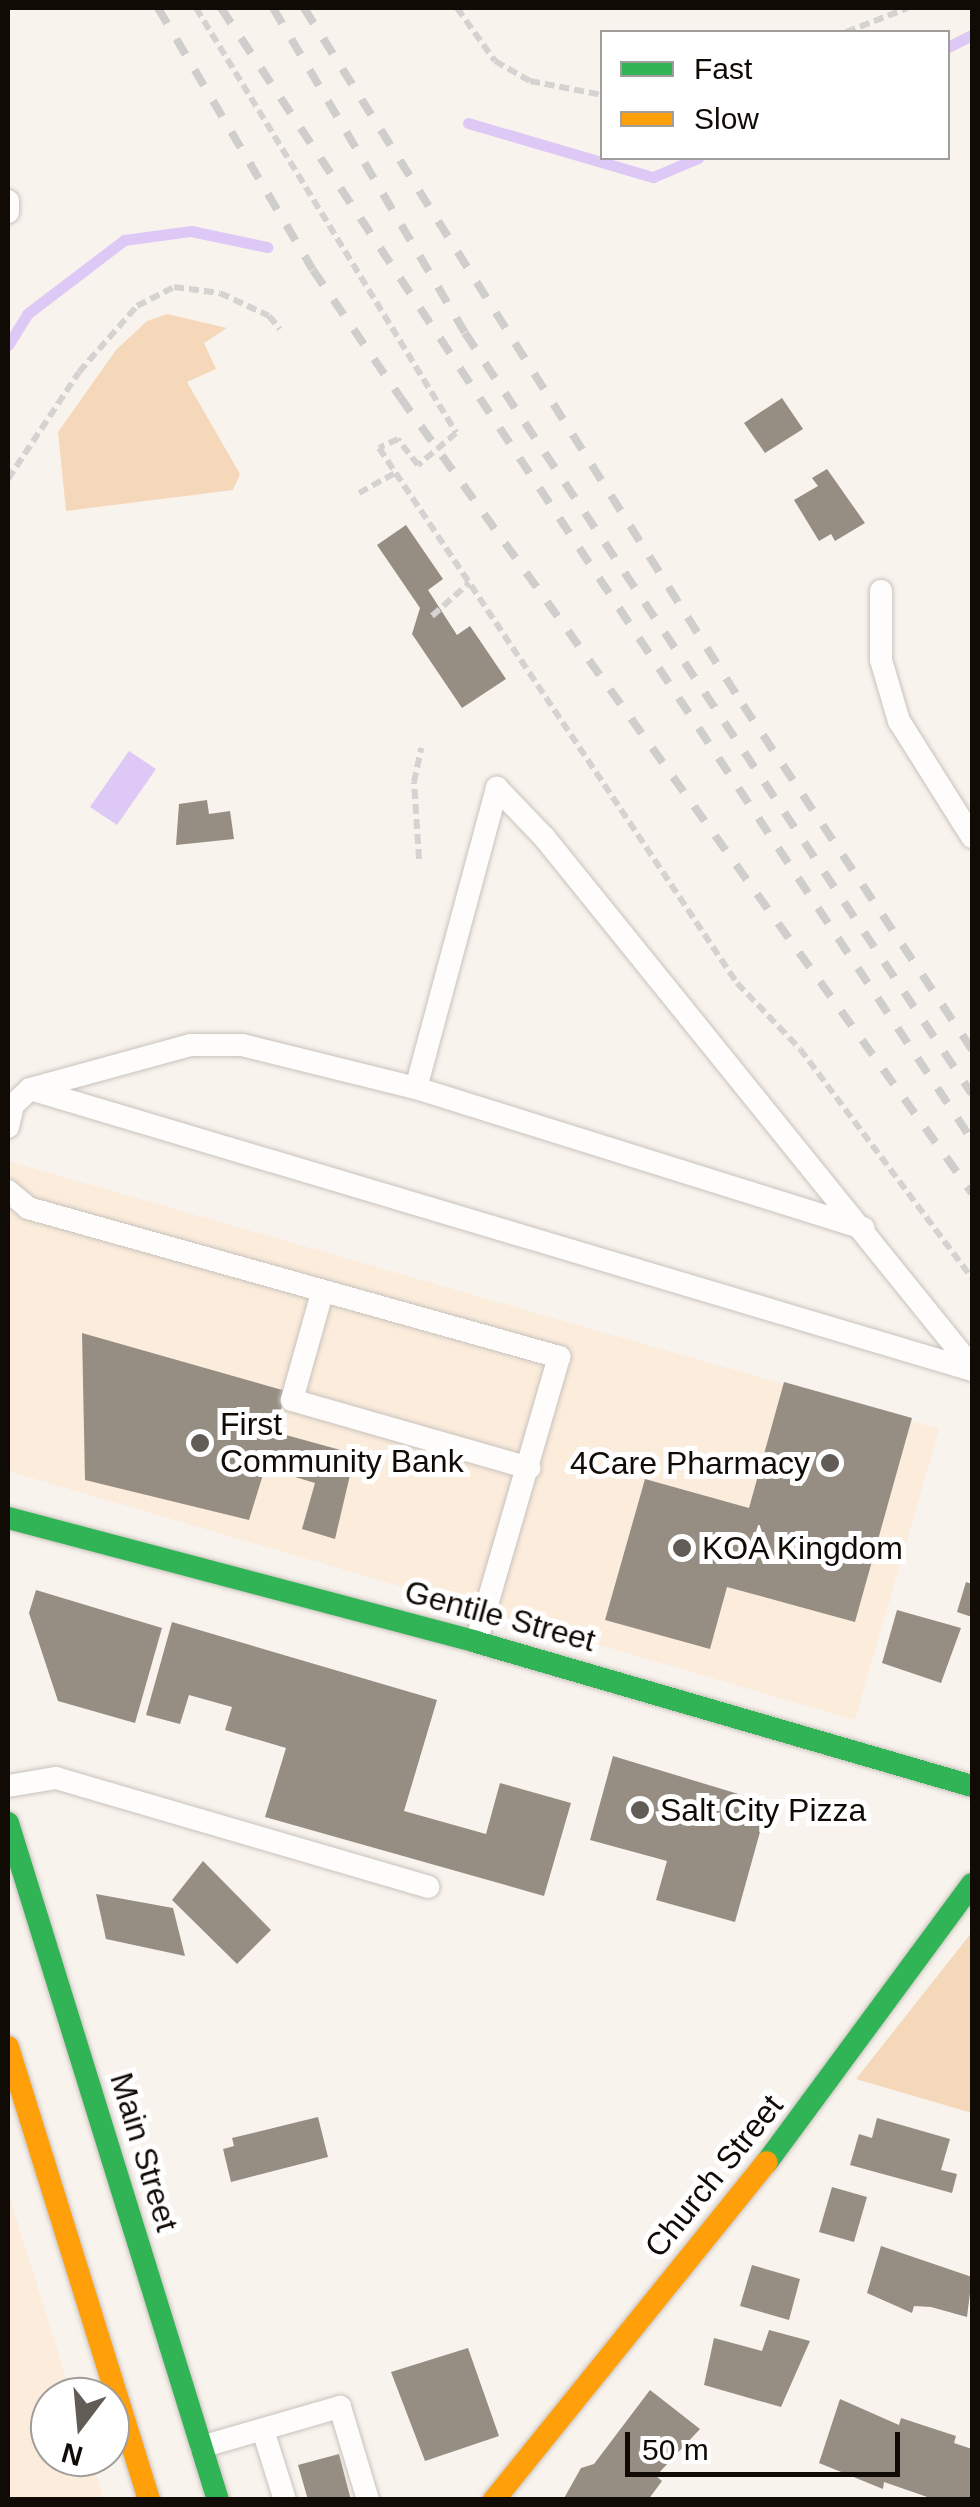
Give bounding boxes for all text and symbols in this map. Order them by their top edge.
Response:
legend [600,30,950,160]
text: Fast [694,52,752,85]
text: Slow [694,102,759,135]
place label: First Community Bank [220,1406,464,1481]
marker: First Community Bank [189,1432,211,1454]
place label: 4Care Pharmacy [570,1444,810,1482]
marker: 4Care Pharmacy [819,1452,841,1474]
place label: KOA Kingdom [702,1529,905,1567]
marker: KOA Kingdom [671,1537,693,1559]
street label: Gentile Street [401,1572,599,1660]
place label: Salt City Pizza [660,1791,866,1829]
marker: Salt City Pizza [629,1799,651,1821]
street label: Main Street [102,2068,186,2236]
street label: Church Street [637,2087,791,2265]
north arrow [30,2377,130,2477]
scale bar [630,2412,905,2474]
text: 50 m [642,2433,709,2466]
text: N [58,2437,86,2472]

